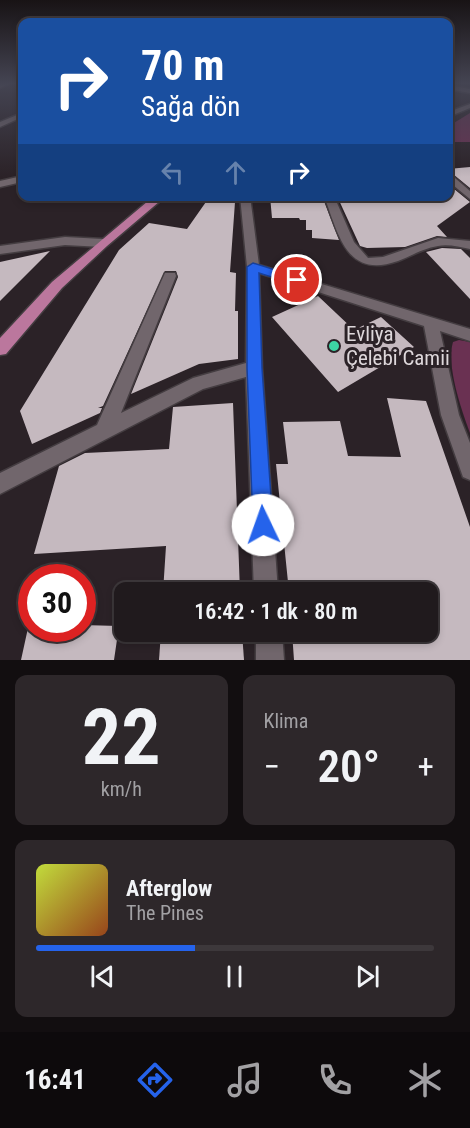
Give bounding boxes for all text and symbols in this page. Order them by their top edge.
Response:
text: 70 m [141,41,224,90]
icon: right [42,42,120,120]
text: Sağa dön [141,91,240,123]
icon: left [156,156,189,189]
icon: ahead [219,156,252,189]
icon: right [282,156,315,189]
pin [271,254,322,305]
icon: arrive [280,263,313,296]
place label: Evliya Çelebi Camii [346,322,450,370]
marker: Evliya Çelebi Camii [327,339,341,353]
position arrow [231,493,295,557]
speed limit sign: 30 [18,564,96,642]
text: 16:42 · 1 dk · 80 m [194,599,358,624]
text: 22 [82,692,161,783]
text: Klima [264,709,308,733]
text: 20° [317,740,380,793]
text: − [264,747,280,786]
text: + [418,747,434,786]
text: km/h [101,777,142,801]
text: Afterglow [126,876,212,901]
text: The Pines [126,901,204,925]
icon: previous [86,960,119,993]
icon: pause [218,960,251,993]
icon: next [351,960,384,993]
icon: directions [134,1059,176,1101]
icon: music [224,1059,266,1101]
icon: phone [314,1059,356,1101]
icon: climate [404,1059,446,1101]
text: 16:41 [24,1064,86,1096]

